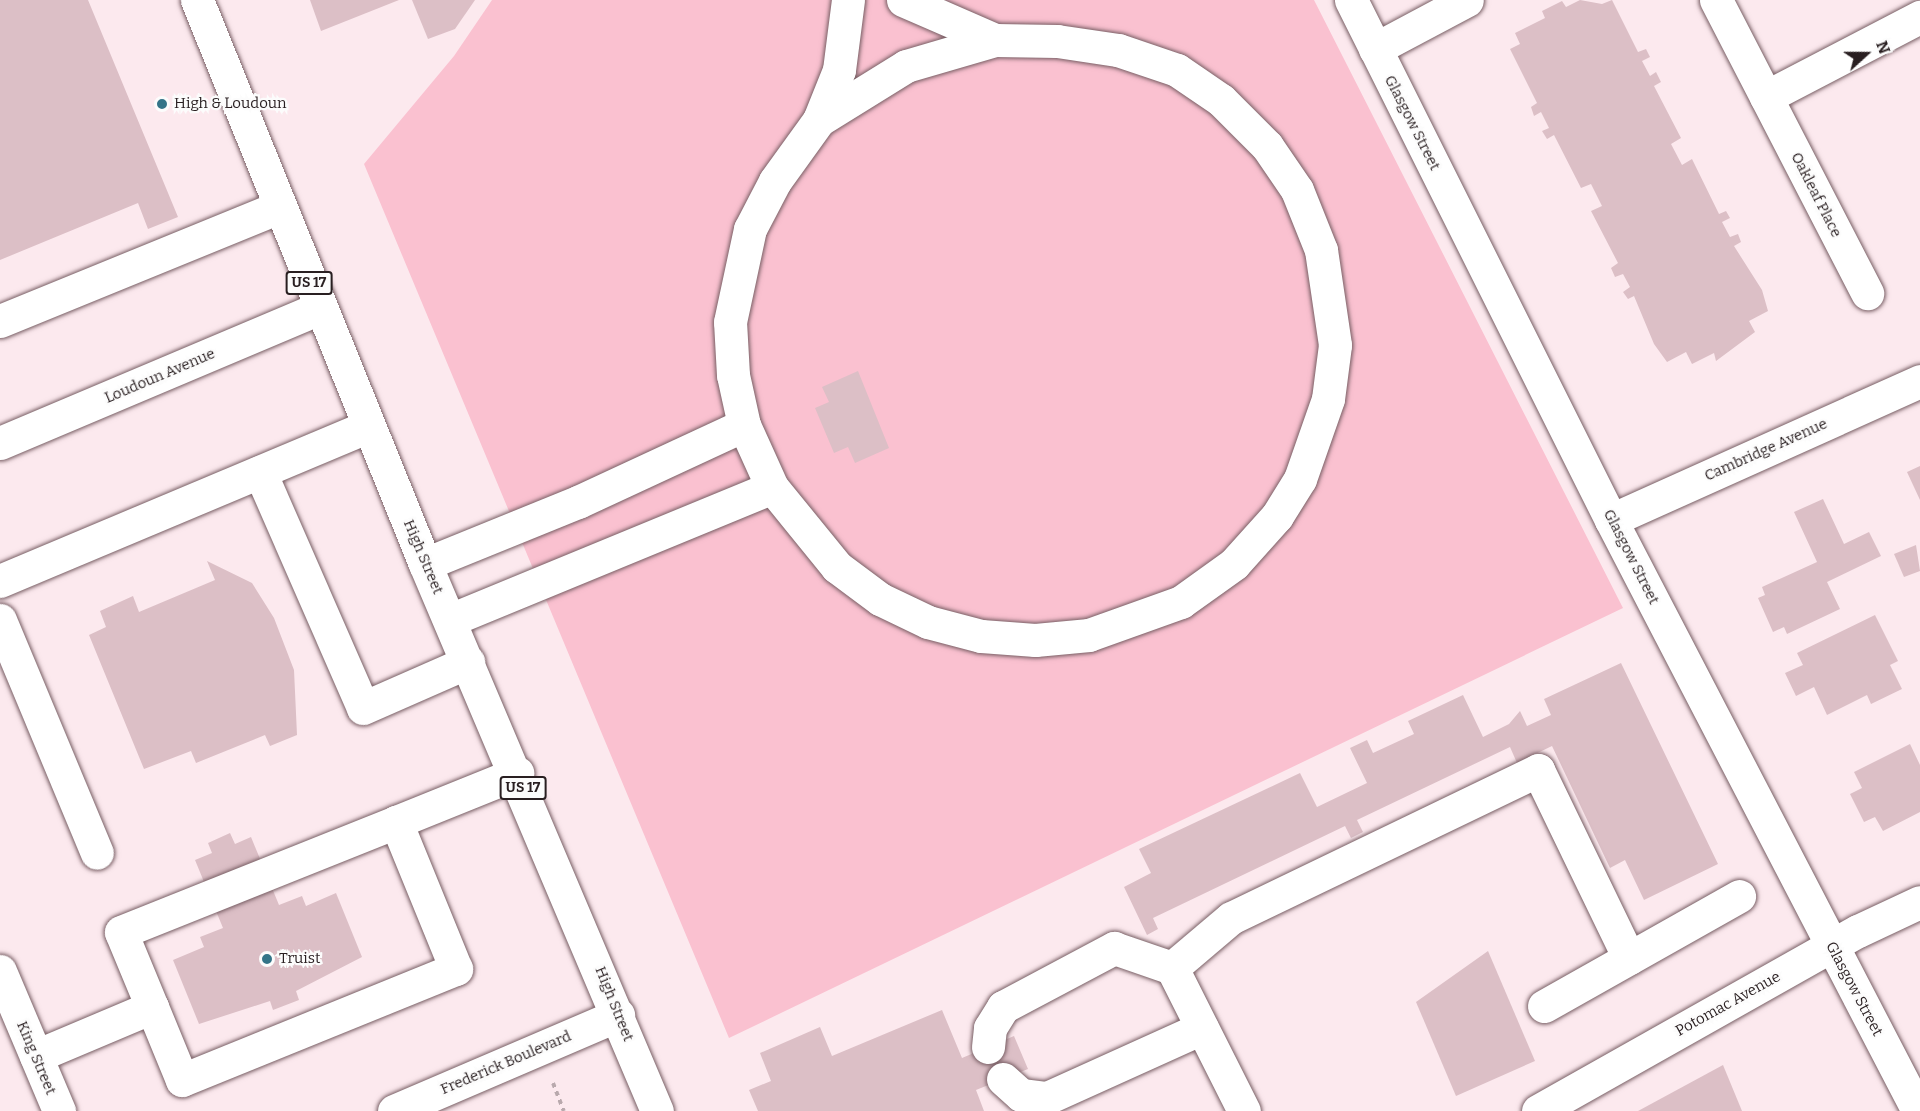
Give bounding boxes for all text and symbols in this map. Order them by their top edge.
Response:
north arrow [1836,24,1896,84]
text: N [1872,38,1894,57]
street label: Glasgow Street [1380,72,1444,174]
place label: High & Loudoun [174,95,287,113]
marker: High & Loudoun [155,97,169,111]
street label: Oakleaf Place [1787,150,1845,240]
road number: US 17 [285,272,333,294]
street label: Loudoun Avenue [102,345,218,407]
street label: Cambridge Avenue [1702,415,1830,485]
street label: Glasgow Street [1599,506,1663,608]
street label: High Street [399,517,447,597]
road number: US 17 [499,777,547,799]
street label: Glasgow Street [1822,939,1886,1039]
place label: Truist [279,950,320,968]
marker: Truist [260,952,274,966]
street label: High Street [591,964,637,1044]
street label: Potomac Avenue [1672,968,1784,1040]
street label: King Street [12,1019,60,1097]
street label: Frederick Boulevard [438,1027,574,1099]

